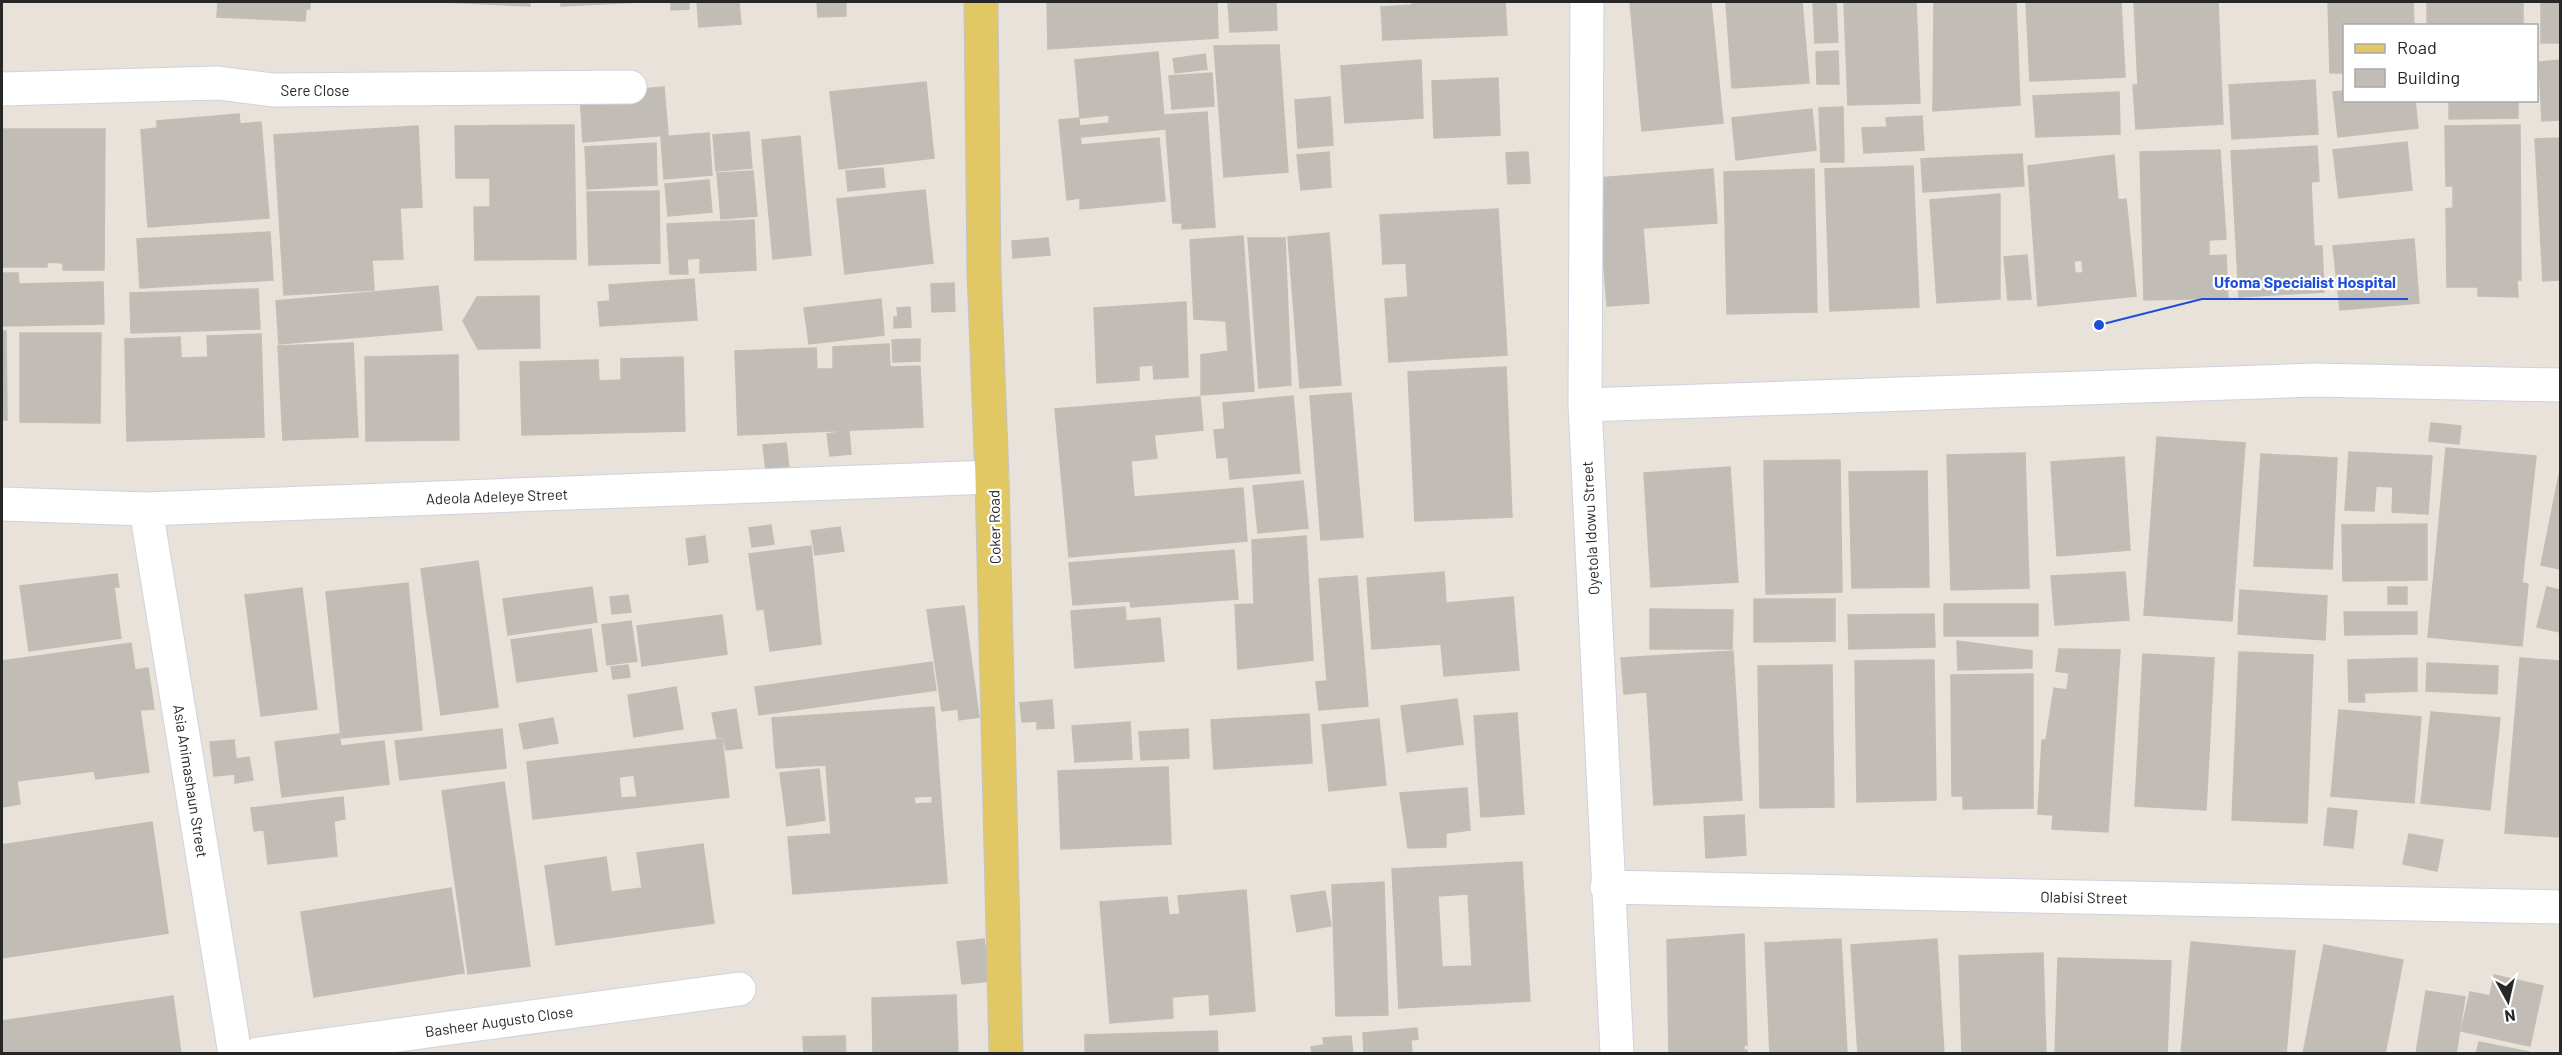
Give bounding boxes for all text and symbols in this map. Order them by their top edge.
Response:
legend [2343,24,2538,102]
text: Road [2397,36,2437,58]
text: Building [2397,66,2460,88]
street label: Sere Close [280,81,350,99]
callout: Ufoma Specialist Hospital [2202,265,2408,299]
text: Ufoma Specialist Hospital [2214,272,2396,291]
street label: Oyetola Idowu Street [1578,461,1602,595]
street label: Adeola Adeleye Street [426,485,568,507]
street label: Coker Road [984,490,1004,564]
street label: Asia Animashaun Street [170,703,212,859]
street label: Olabisi Street [2040,887,2128,907]
north arrow [2478,971,2538,1031]
street label: Basheer Augusto Close [424,1002,574,1040]
text: N [2504,1006,2517,1026]

